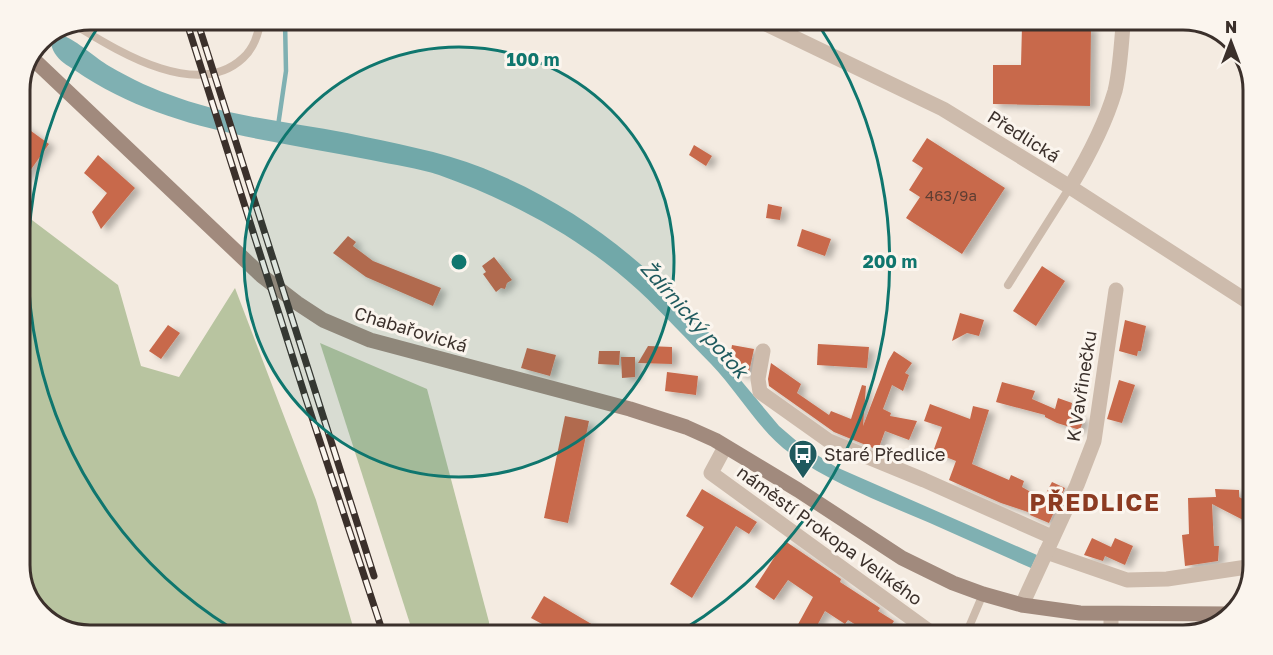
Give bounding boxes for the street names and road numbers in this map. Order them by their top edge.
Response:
street label: Předlická [984,105,1064,167]
street label: Chabařovická [352,301,470,357]
street label: K Vavřinečku [1061,329,1101,443]
street label: náměstí Prokopa Velikého [733,460,927,610]

